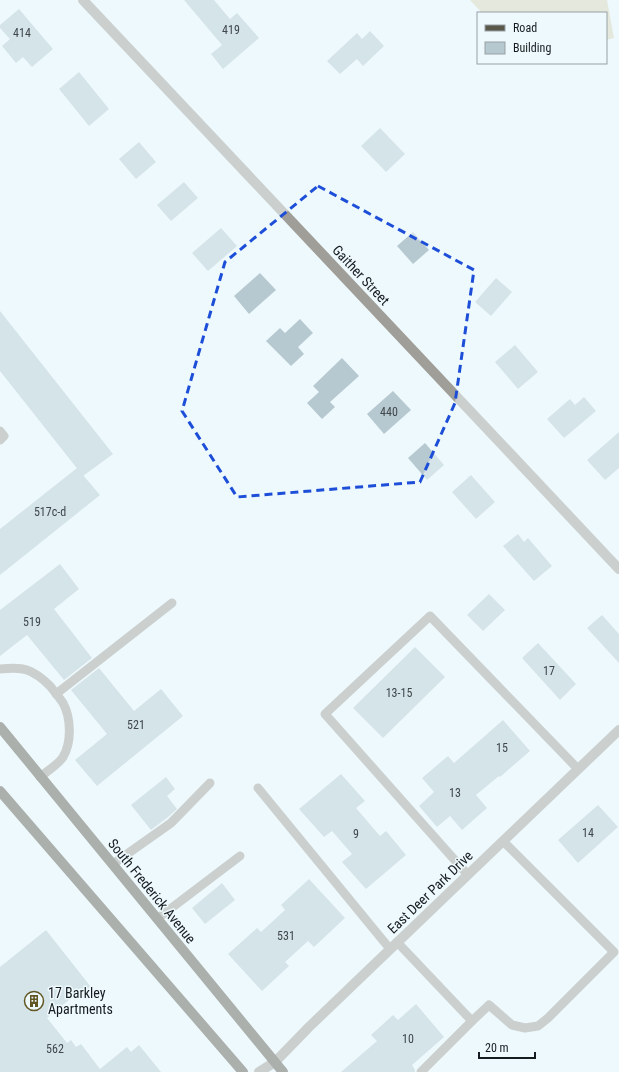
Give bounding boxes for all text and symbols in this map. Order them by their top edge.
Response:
legend [477,12,607,64]
text: Road [513,21,537,35]
house number: 419 [222,23,240,37]
house number: 414 [13,26,31,40]
text: Building [513,41,551,55]
street label: Gaither Street [329,242,393,308]
house number: 440 [380,405,398,419]
house number: 517c-d [34,505,66,519]
house number: 519 [23,615,41,629]
house number: 17 [543,664,555,678]
house number: 13-15 [386,686,412,700]
house number: 521 [127,718,145,732]
house number: 15 [496,741,508,755]
house number: 13 [449,786,461,800]
house number: 14 [582,826,594,840]
house number: 9 [353,827,359,841]
street label: South Frederick Avenue [105,836,199,947]
street label: East Deer Park Drive [384,847,476,937]
house number: 531 [277,929,295,943]
place label: 17 Barkley Apartments [48,985,113,1017]
building icon: 17 Barkley Apartments [23,990,45,1012]
house number: 10 [402,1032,414,1046]
scale bar [479,1034,535,1060]
text: 20 m [485,1041,509,1055]
house number: 562 [46,1042,64,1056]

